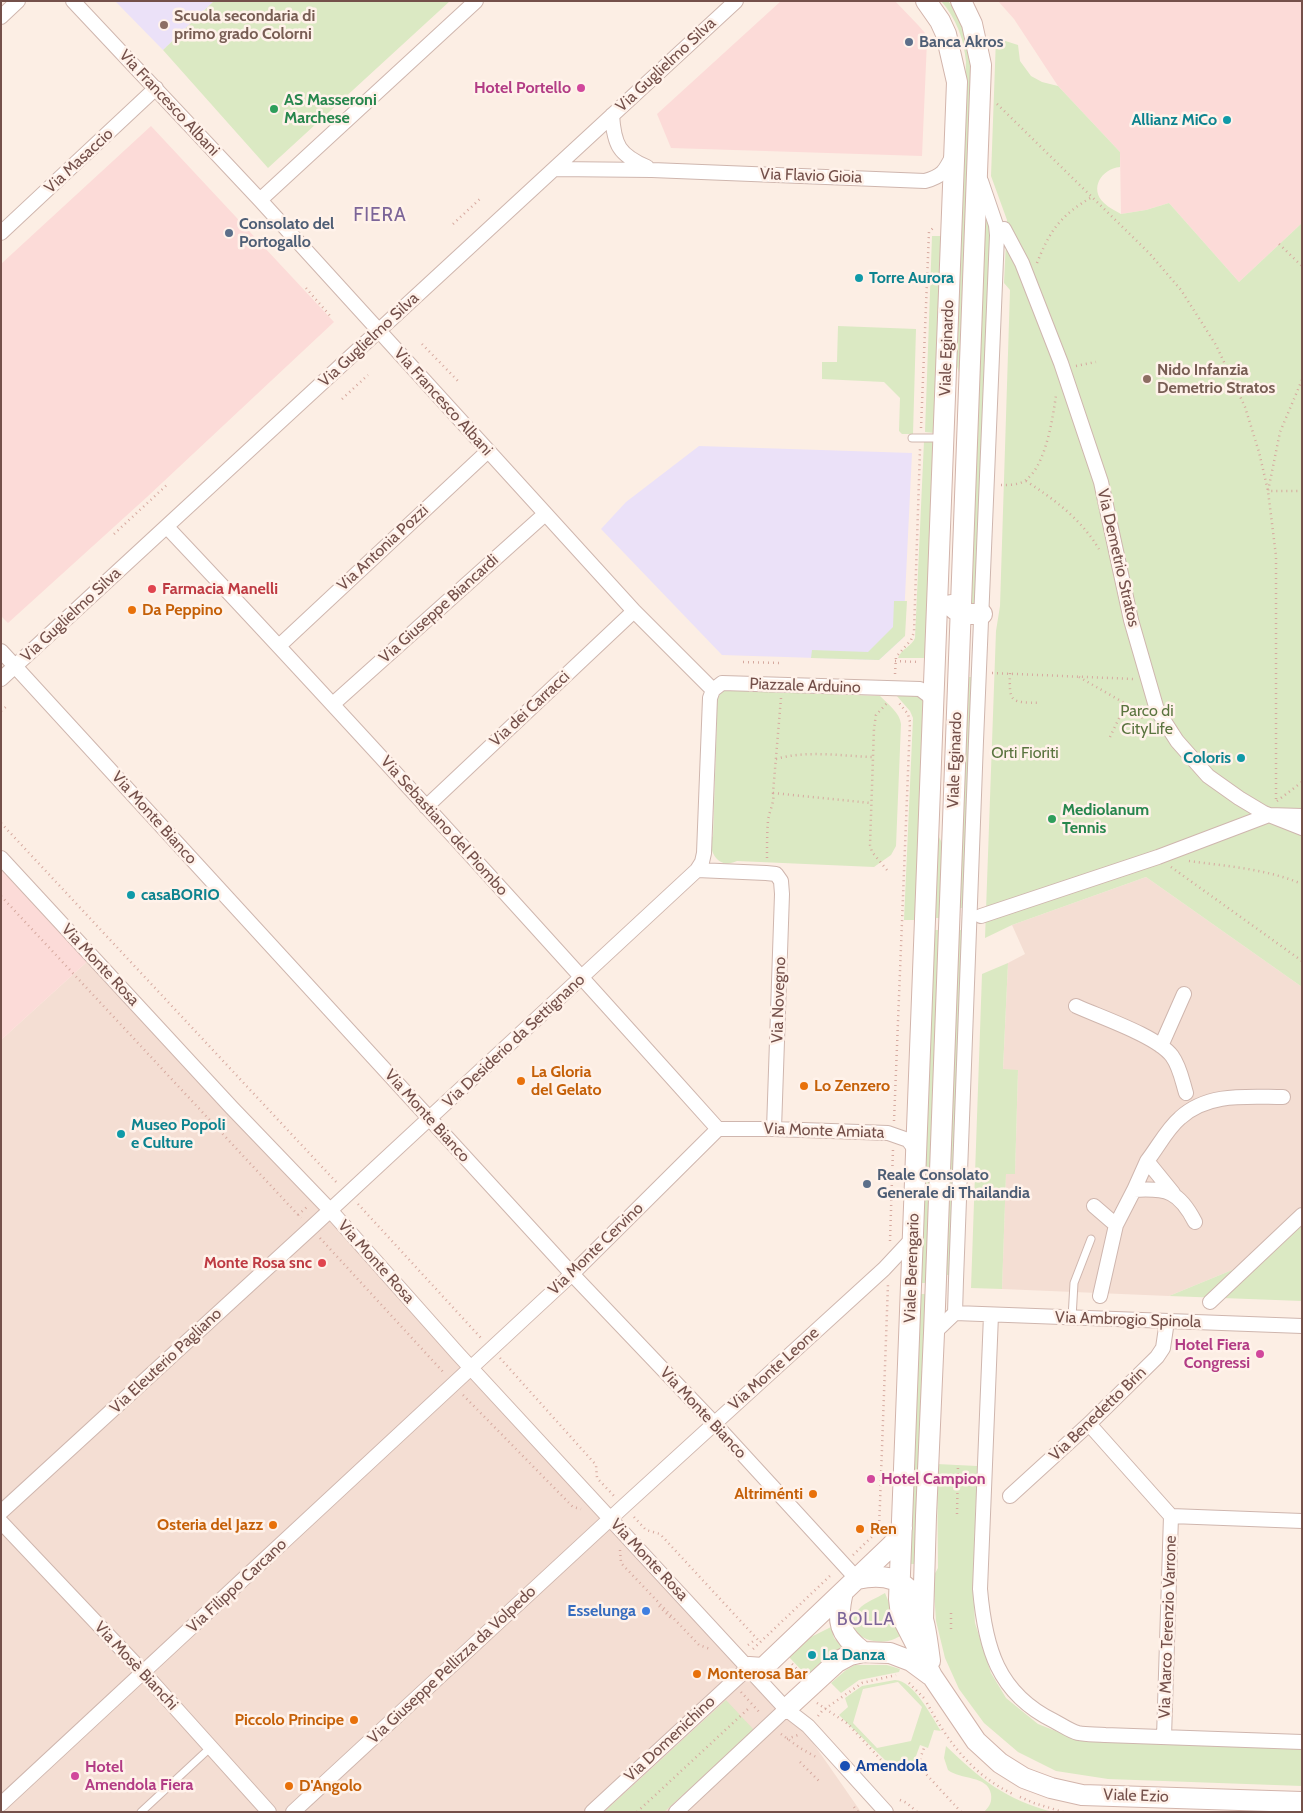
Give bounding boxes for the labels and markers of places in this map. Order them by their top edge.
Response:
place label: Scuola secondaria di primo grado Colorni [174,6,315,44]
marker: Scuola secondaria di primo grado Colorni [158,19,170,31]
place label: Banca Akros [919,32,1003,52]
marker: Banca Akros [903,36,915,48]
place label: Hotel Portello [474,78,571,98]
marker: Hotel Portello [575,82,587,94]
place label: AS Masseroni Marchese [284,90,377,128]
marker: AS Masseroni Marchese [268,103,280,115]
place label: Allianz MiCo [1131,110,1217,130]
marker: Allianz MiCo [1221,114,1233,126]
place label: Consolato del Portogallo [239,214,334,252]
marker: Consolato del Portogallo [223,227,235,239]
place label: Torre Aurora [869,268,954,288]
marker: Torre Aurora [853,272,865,284]
place label: Nido Infanzia Demetrio Stratos [1157,360,1275,398]
marker: Nido Infanzia Demetrio Stratos [1141,373,1153,385]
place label: Farmacia Manelli [162,579,278,599]
marker: Farmacia Manelli [146,583,158,595]
place label: Da Peppino [142,600,223,620]
marker: Da Peppino [126,604,138,616]
place label: Coloris [1183,748,1231,768]
marker: Coloris [1235,752,1247,764]
place label: Mediolanum Tennis [1062,800,1149,838]
marker: Mediolanum Tennis [1046,813,1058,825]
place label: casaBORIO [141,885,220,905]
marker: casaBORIO [125,889,137,901]
place label: La Gloria del Gelato [531,1062,602,1100]
marker: La Gloria del Gelato [515,1075,527,1087]
place label: Lo Zenzero [814,1076,890,1096]
marker: Lo Zenzero [798,1080,810,1092]
place label: Museo Popoli e Culture [131,1115,225,1153]
marker: Museo Popoli e Culture [115,1128,127,1140]
place label: Reale Consolato Generale di Thailandia [877,1165,1030,1203]
marker: Reale Consolato Generale di Thailandia [861,1178,873,1190]
place label: Monte Rosa snc [204,1253,312,1273]
marker: Monte Rosa snc [316,1257,328,1269]
place label: Hotel Fiera Congressi [1174,1335,1250,1373]
marker: Hotel Fiera Congressi [1254,1348,1266,1360]
place label: Hotel Campion [881,1469,986,1489]
marker: Hotel Campion [865,1473,877,1485]
place label: Altriménti [734,1484,803,1504]
marker: Altriménti [807,1488,819,1500]
place label: Osteria del Jazz [157,1515,263,1535]
marker: Osteria del Jazz [267,1519,279,1531]
place label: Ren [870,1519,897,1539]
marker: Ren [854,1523,866,1535]
place label: Esselunga [567,1601,636,1621]
marker: Esselunga [640,1605,652,1617]
place label: La Danza [822,1645,885,1665]
marker: La Danza [806,1649,818,1661]
place label: Monterosa Bar [707,1664,808,1684]
marker: Monterosa Bar [691,1668,703,1680]
place label: Piccolo Principe [234,1710,344,1730]
marker: Piccolo Principe [348,1714,360,1726]
place label: Amendola [856,1756,927,1776]
place label: Hotel Amendola Fiera [85,1757,194,1795]
marker: Amendola [838,1759,852,1773]
marker: Hotel Amendola Fiera [69,1770,81,1782]
place label: D'Angolo [299,1776,362,1796]
marker: D'Angolo [283,1780,295,1792]

